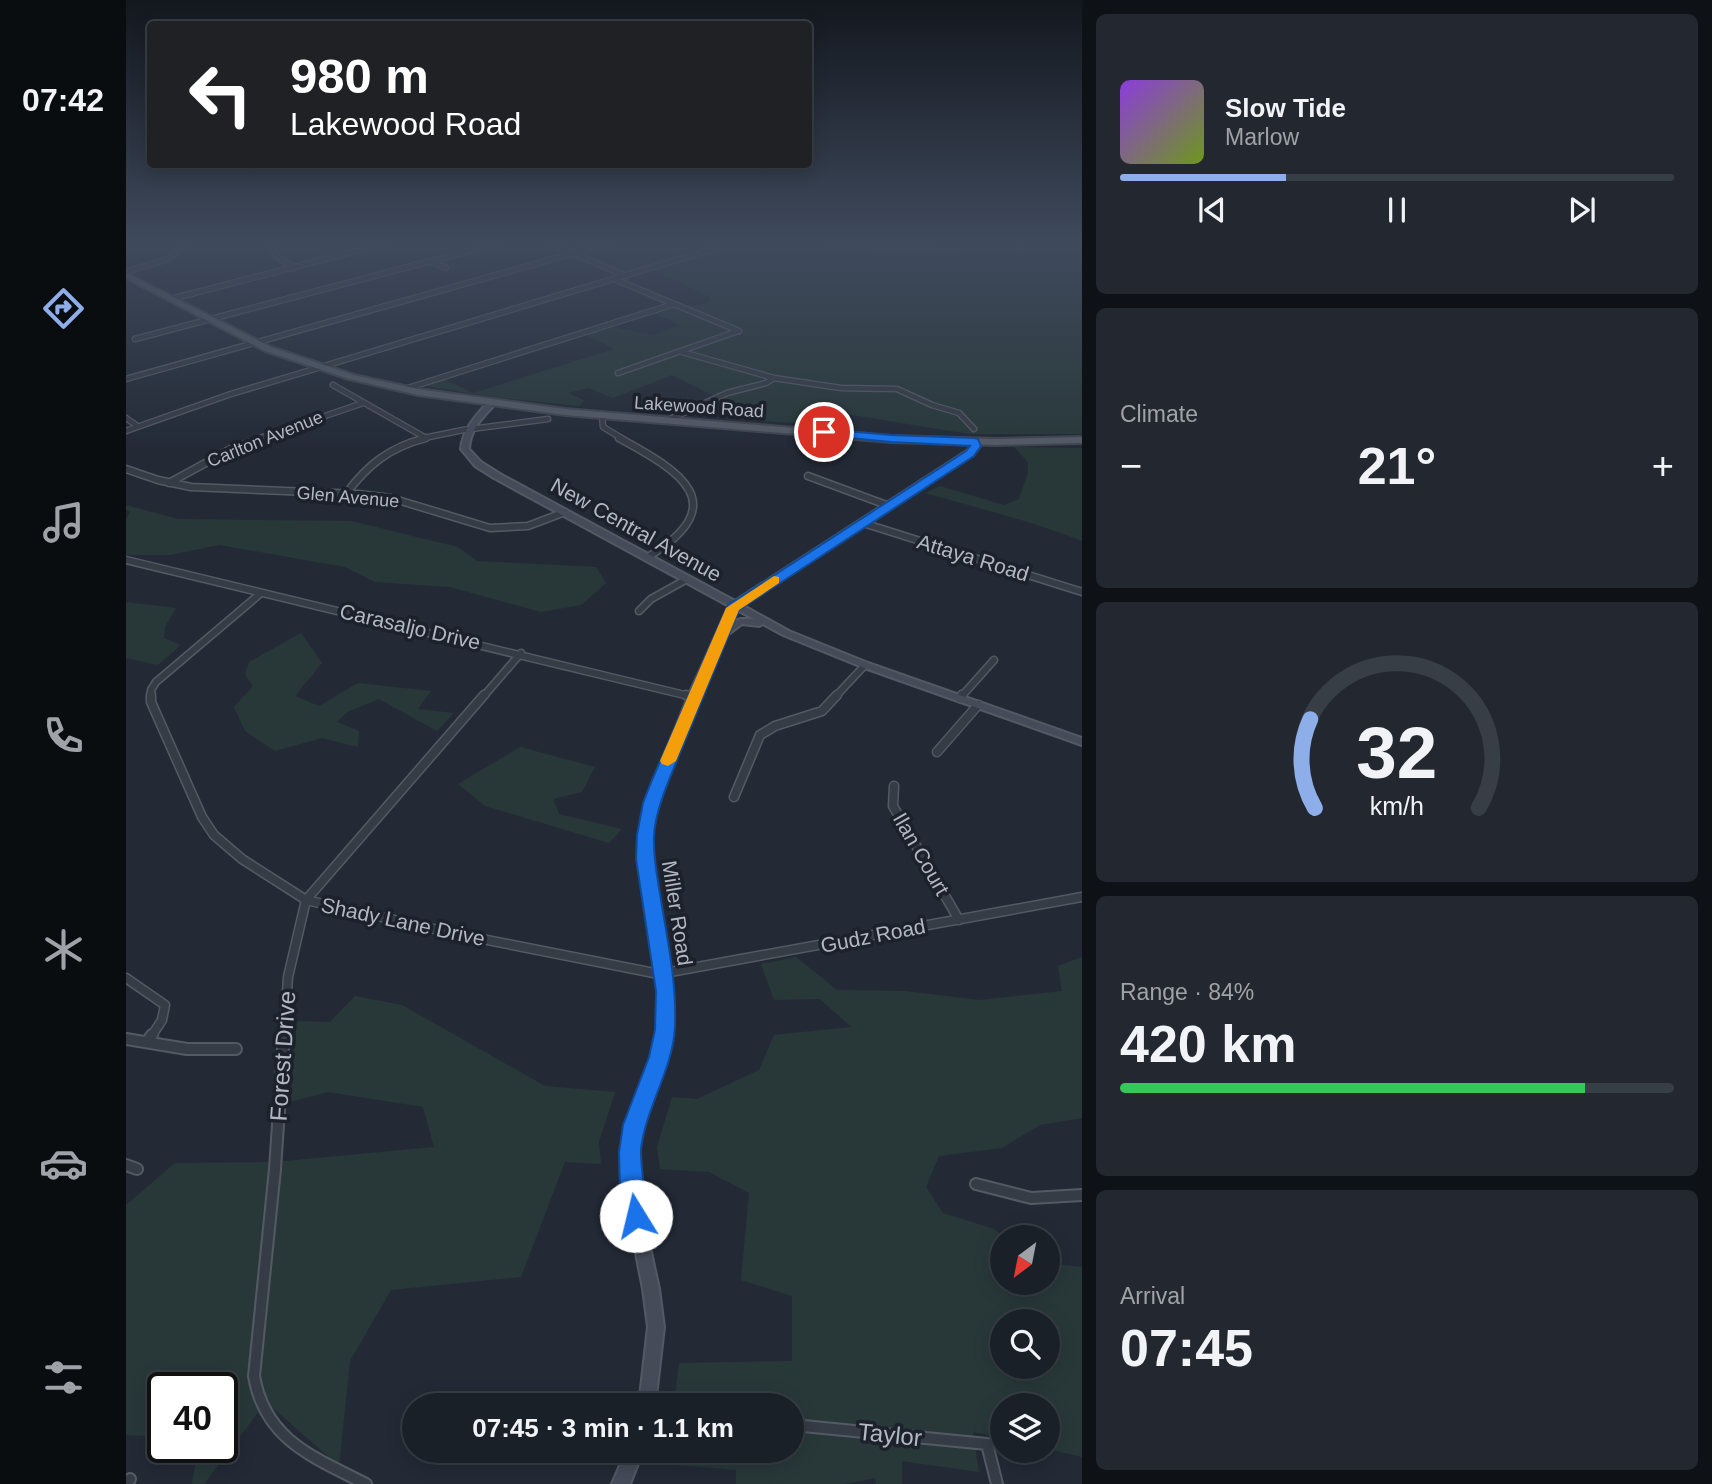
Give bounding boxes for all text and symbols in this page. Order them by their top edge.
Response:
icon: left [175,49,266,140]
text: 980 m [290,49,429,103]
text: 07:42 [22,82,104,118]
text: Slow Tide [1225,93,1346,123]
text: Lakewood Road [290,106,521,142]
text: Marlow [1225,124,1299,150]
icon: previous [1193,191,1231,229]
icon: pause [1378,191,1416,229]
icon: next [1563,191,1601,229]
icon: directions [39,284,88,333]
street label: Lakewood Road [633,392,765,422]
text: Climate [1120,401,1198,427]
pin [794,402,854,462]
street label: Carlton Avenue [204,407,326,471]
icon: arrive [805,413,843,451]
text: 21° [1358,437,1436,495]
text: − [1120,445,1142,487]
text: + [1652,445,1674,487]
street label: New Central Avenue [547,473,725,586]
street label: Glen Avenue [296,483,400,511]
icon: music [39,498,88,547]
street label: Attaya Road [915,530,1032,585]
street label: Carasaljo Drive [338,599,483,654]
icon: phone [39,711,88,760]
text: 32 [1357,712,1437,793]
text: km/h [1370,792,1424,820]
street label: Ilan Court [889,809,954,899]
street label: Miller Road [658,859,697,967]
street label: Shady Lane Drive [319,893,487,950]
street label: Gudz Road [819,914,927,957]
icon: climate [39,925,88,974]
text: Range · 84% [1120,979,1254,1005]
street label: Forest Drive [264,990,301,1122]
text: 420 km [1120,1015,1296,1073]
icon: car [39,1139,88,1188]
position arrow [599,1179,673,1253]
north arrow [990,1225,1060,1295]
map controls [990,1225,1060,1463]
text: Arrival [1120,1283,1185,1309]
button: search [990,1309,1060,1379]
text: 07:45 [1120,1319,1253,1377]
icon: filters [39,1353,88,1402]
speed limit sign: 40 [147,1372,238,1463]
button: layers [990,1393,1060,1463]
text: 07:45 · 3 min · 1.1 km [472,1413,734,1443]
street label: Taylor [857,1418,923,1451]

